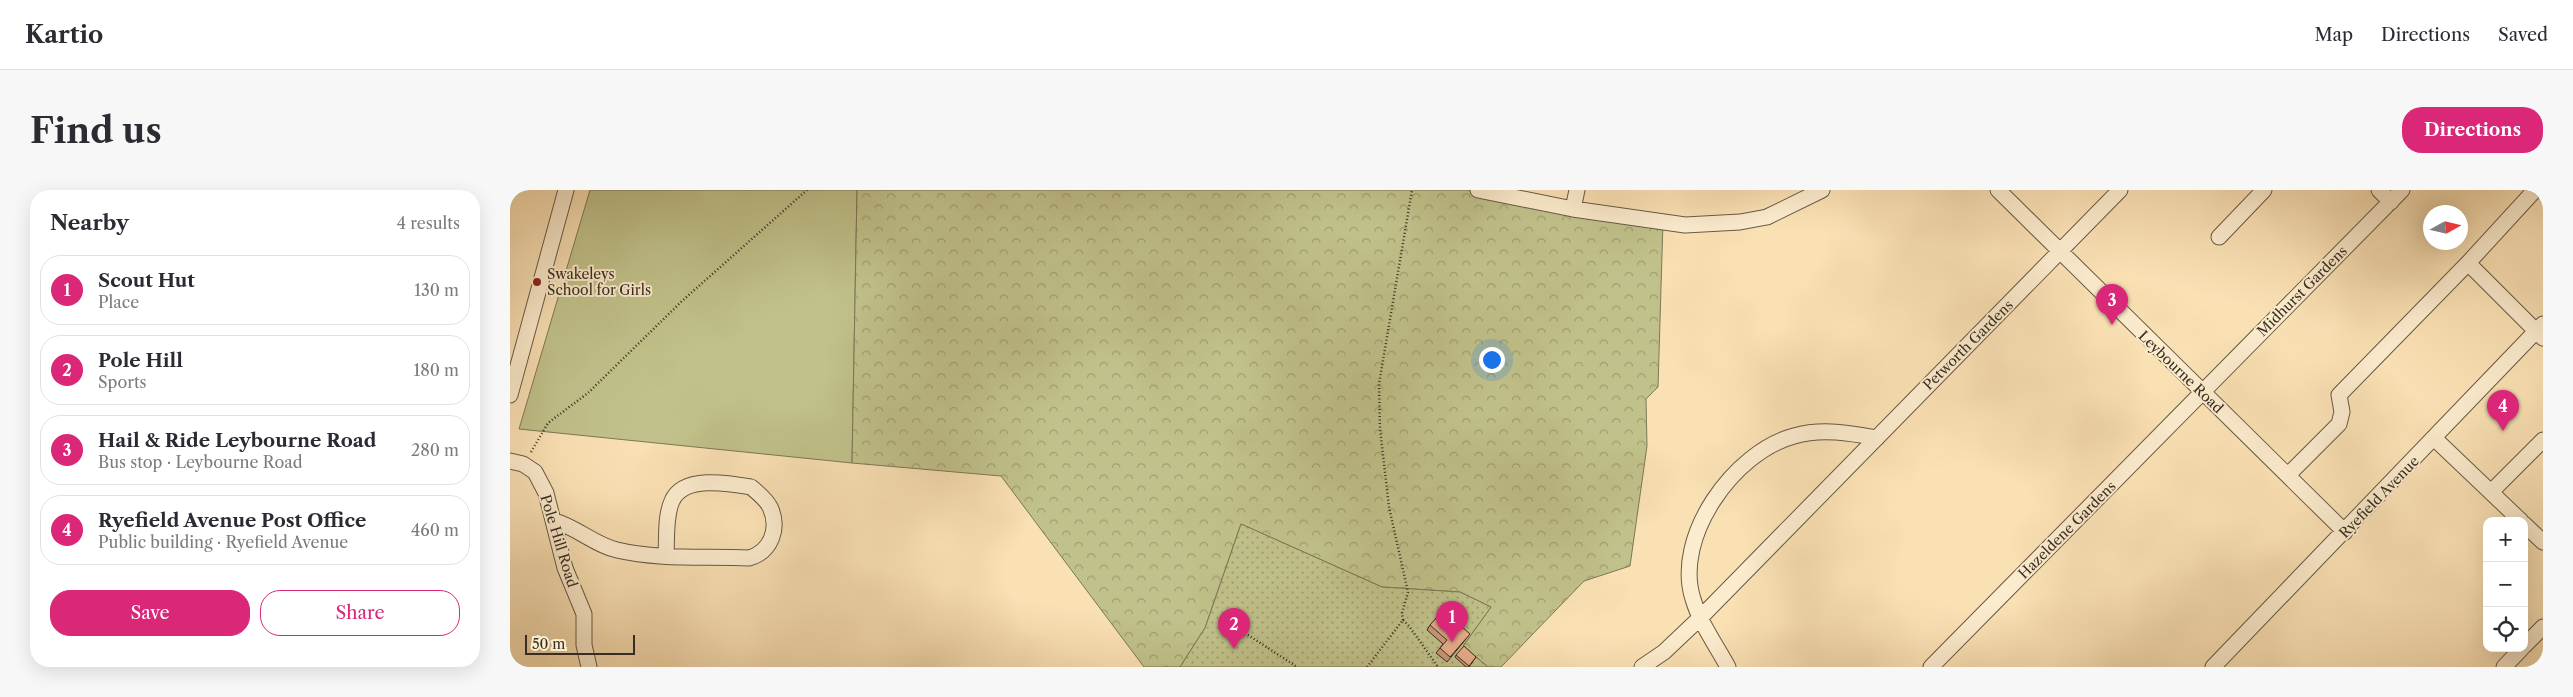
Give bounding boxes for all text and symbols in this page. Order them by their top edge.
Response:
text: Kartio [25,20,103,49]
text: Map [2314,24,2353,46]
text: Directions [2381,24,2470,46]
text: Saved [2498,24,2548,46]
button: Directions [2402,107,2543,153]
text: Find us [30,109,162,152]
north arrow [2423,205,2468,250]
text: Nearby [50,210,129,235]
text: 4 results [397,213,460,233]
street label: Midhurst Gardens [2253,242,2351,340]
place label: Swakeleys School for Girls [547,265,651,299]
text: Scout Hut [98,269,195,292]
marker: Swakeleys School for Girls [531,276,543,288]
text: 1 [63,280,71,300]
text: 130 m [414,280,459,300]
pin: 3 [2096,284,2128,325]
text: Place [98,292,139,312]
street label: Petworth Gardens [1919,296,2017,394]
street label: Leybourne Road [2135,327,2228,417]
your location [1479,347,1505,373]
text: Pole Hill [98,349,183,372]
text: 2 [62,360,72,380]
text: 180 m [413,360,459,380]
text: Sports [98,372,147,392]
pin: 4 [2487,390,2519,431]
text: Hail & Ride Leybourne Road [98,429,376,452]
text: 3 [62,440,72,460]
text: 280 m [411,440,459,460]
text: Bus stop · Leybourne Road [98,452,302,472]
street label: Ryefield Avenue [2335,452,2423,542]
street label: Hazeldene Gardens [2014,477,2120,583]
street label: Pole Hill Road [536,492,582,590]
text: Ryefield Avenue Post Office [98,509,366,532]
map controls [2483,517,2528,652]
button: + [2483,517,2528,562]
text: 4 [62,520,72,540]
text: 460 m [411,520,459,540]
text: Public building · Ryefield Avenue [98,532,348,552]
button: − [2483,562,2528,607]
button: Save [50,590,250,636]
button: Share [260,590,460,636]
pin: 1 [1436,601,1468,642]
button: locate [2483,607,2528,652]
pin: 2 [1218,608,1250,649]
scale bar [525,632,635,655]
text: 50 m [532,635,565,653]

